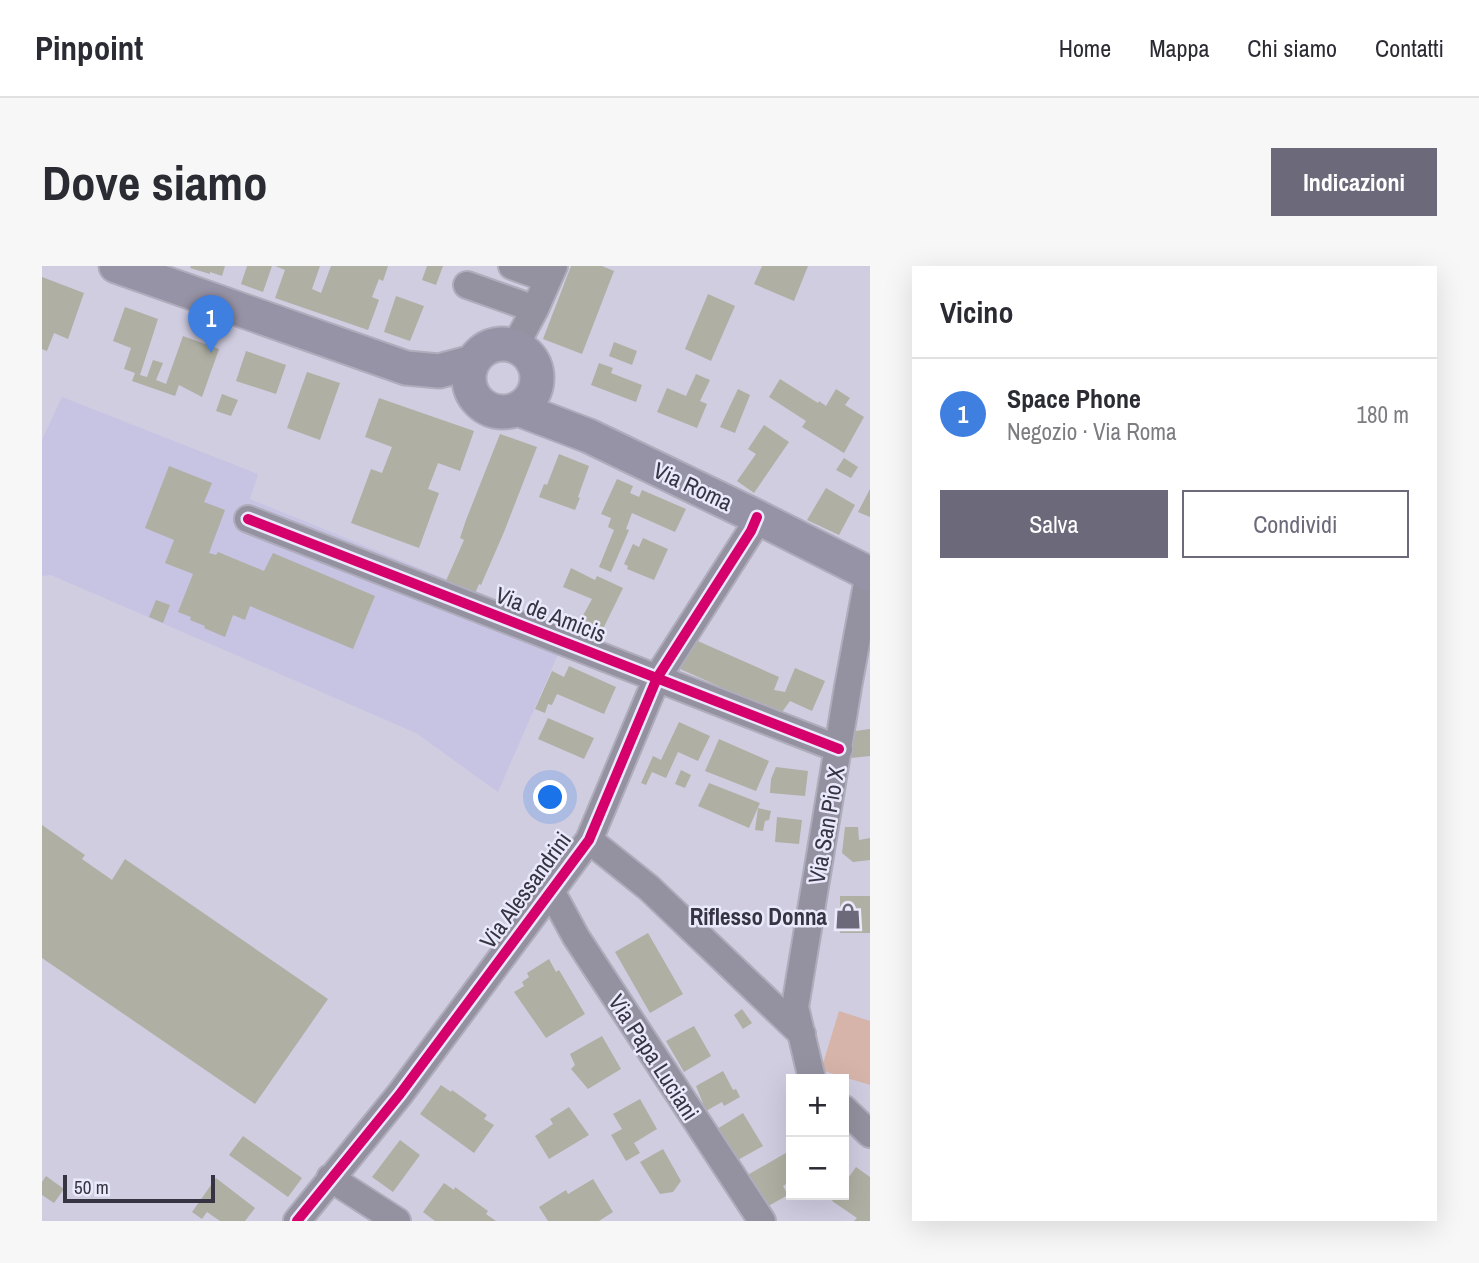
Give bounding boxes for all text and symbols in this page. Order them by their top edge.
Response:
text: Pinpoint [35,26,143,70]
text: Home [1059,32,1111,64]
text: Mappa [1149,32,1209,64]
text: Chi siamo [1247,32,1337,64]
text: Contatti [1375,32,1444,64]
button: Indicazioni [1271,148,1437,216]
text: Dove siamo [42,149,268,215]
text: Vicino [940,292,1013,332]
pin: 1 [188,295,234,353]
text: Space Phone [1007,381,1141,416]
text: 1 [958,399,968,430]
text: 180 m [1357,399,1409,430]
text: Negozio · Via Roma [1007,416,1177,447]
street label: Via Roma [649,454,738,518]
button: Salva [940,490,1168,558]
button: Condividi [1182,490,1409,558]
street label: Via de Amicis [491,579,611,649]
street label: Via San Pio X [800,764,852,886]
your location [533,780,567,814]
street label: Via Alessandrini [472,825,578,955]
place label: Riflesso Donna [690,901,828,932]
shop icon: Riflesso Donna [833,901,863,931]
street label: Via Papa Luciani [602,988,706,1126]
map controls [786,1074,849,1200]
button: + [786,1074,849,1137]
button: − [786,1137,849,1200]
scale bar [63,1172,215,1204]
text: 50 m [74,1174,109,1200]

